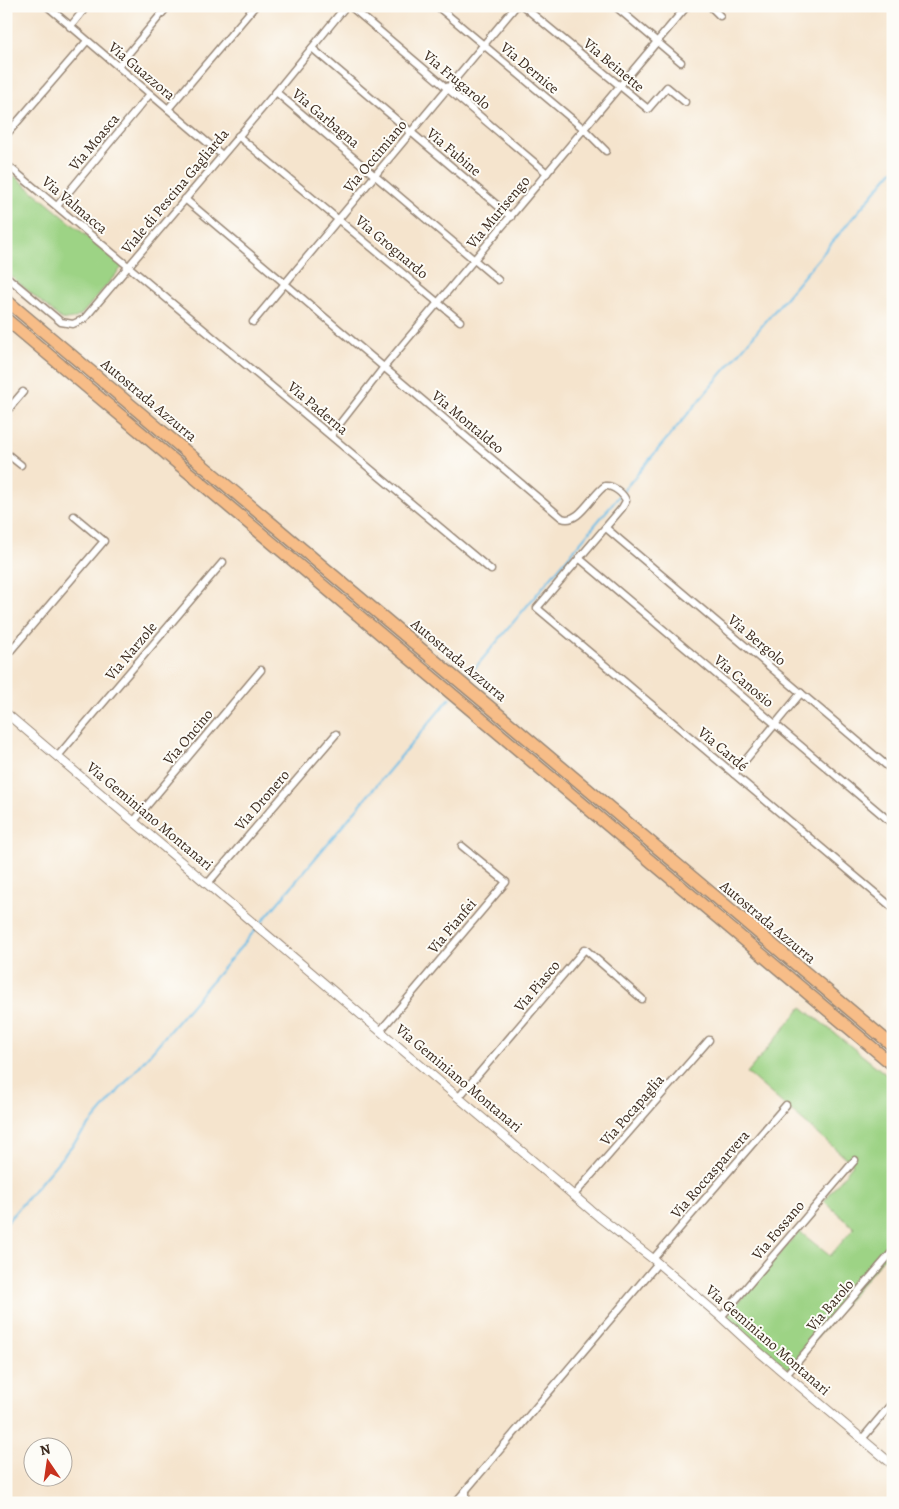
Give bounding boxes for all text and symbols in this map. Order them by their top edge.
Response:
street label: Via Beinette [578,33,649,97]
street label: Via Guazzora [104,37,180,105]
street label: Via Dernice [496,37,564,99]
street label: Via Frugarolo [418,45,495,114]
street label: Via Garbagna [287,83,364,152]
street label: Via Moasca [64,109,124,176]
street label: Via Occimiano [338,115,411,197]
street label: Via Fubine [422,123,486,181]
street label: Viale di Pescina Gagliarda [116,124,233,258]
street label: Via Valmacca [37,171,112,238]
street label: Via Murisengo [461,171,534,253]
street label: Via Grognardo [351,210,433,283]
street label: Autostrada Azzurra [96,353,201,446]
street label: Via Paderna [283,376,353,439]
street label: Via Montaldeo [427,385,508,458]
street label: Via Bergolo [723,609,790,670]
street label: Autostrada Azzurra [406,613,511,706]
street label: Via Narzole [100,617,162,685]
street label: Via Canosio [709,649,778,712]
street label: Via Oncino [158,705,217,770]
street label: Via Cardé [693,722,752,776]
street label: Via Geminiano Montanari [82,757,217,875]
street label: Via Dronero [229,765,294,835]
street label: Autostrada Azzurra [715,875,820,968]
street label: Via Pianfei [423,894,481,958]
street label: Via Piasco [509,956,564,1017]
street label: Via Geminiano Montanari [391,1019,526,1137]
street label: Via Pocapaglia [595,1070,669,1151]
street label: Via Roccasparvera [665,1126,754,1223]
street label: Via Fossano [747,1196,809,1265]
street label: Via Barolo [801,1275,858,1336]
street label: Via Geminiano Montanari [701,1280,835,1400]
north arrow [22,1436,72,1486]
text: N [38,1439,52,1460]

